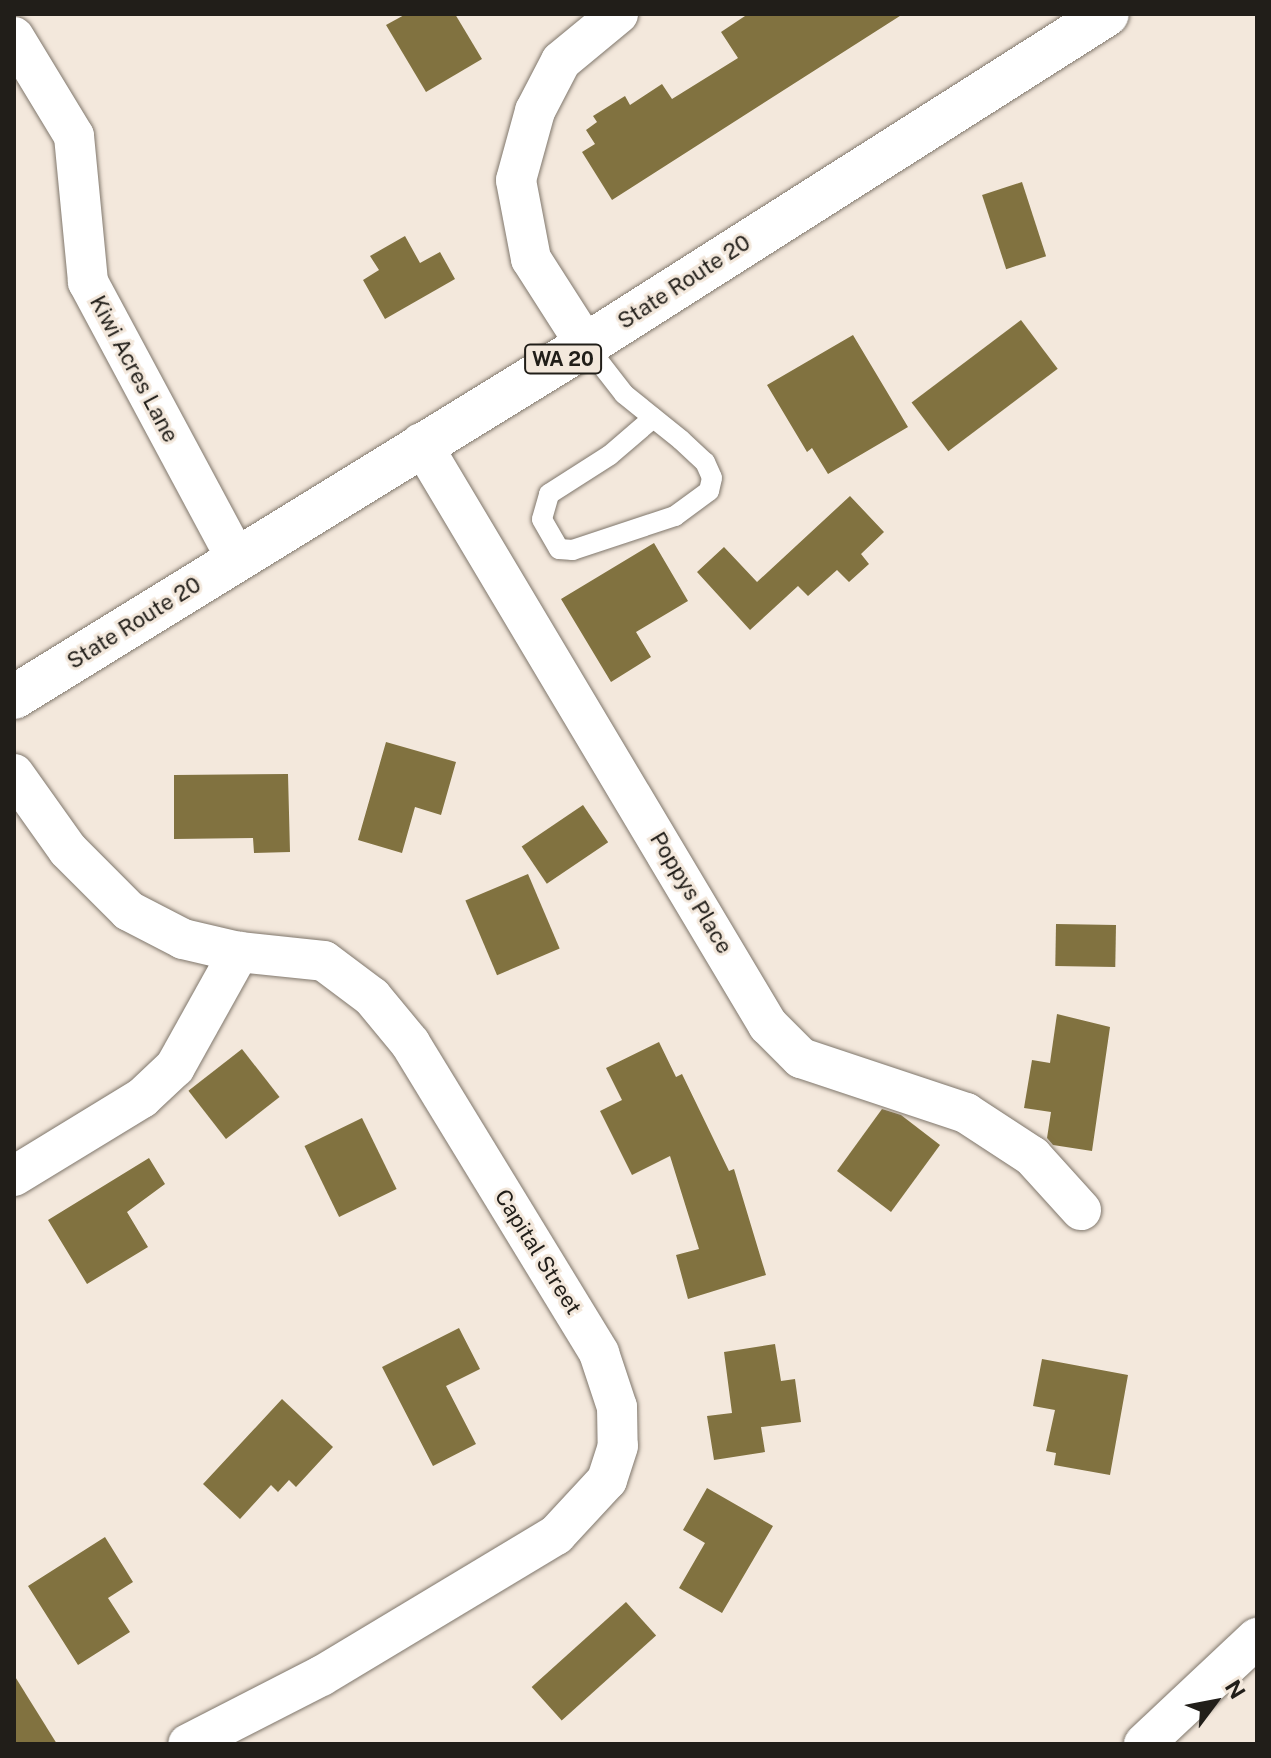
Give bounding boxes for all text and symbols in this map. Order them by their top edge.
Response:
street label: State Route 20 [613,229,755,335]
street label: Kiwi Acres Lane [84,291,184,447]
road number: WA 20 [523,343,603,375]
street label: State Route 20 [62,571,206,675]
street label: Poppys Place [644,827,738,959]
street label: Capital Street [489,1185,587,1319]
north arrow [1175,1662,1255,1742]
text: N [1220,1675,1251,1703]

